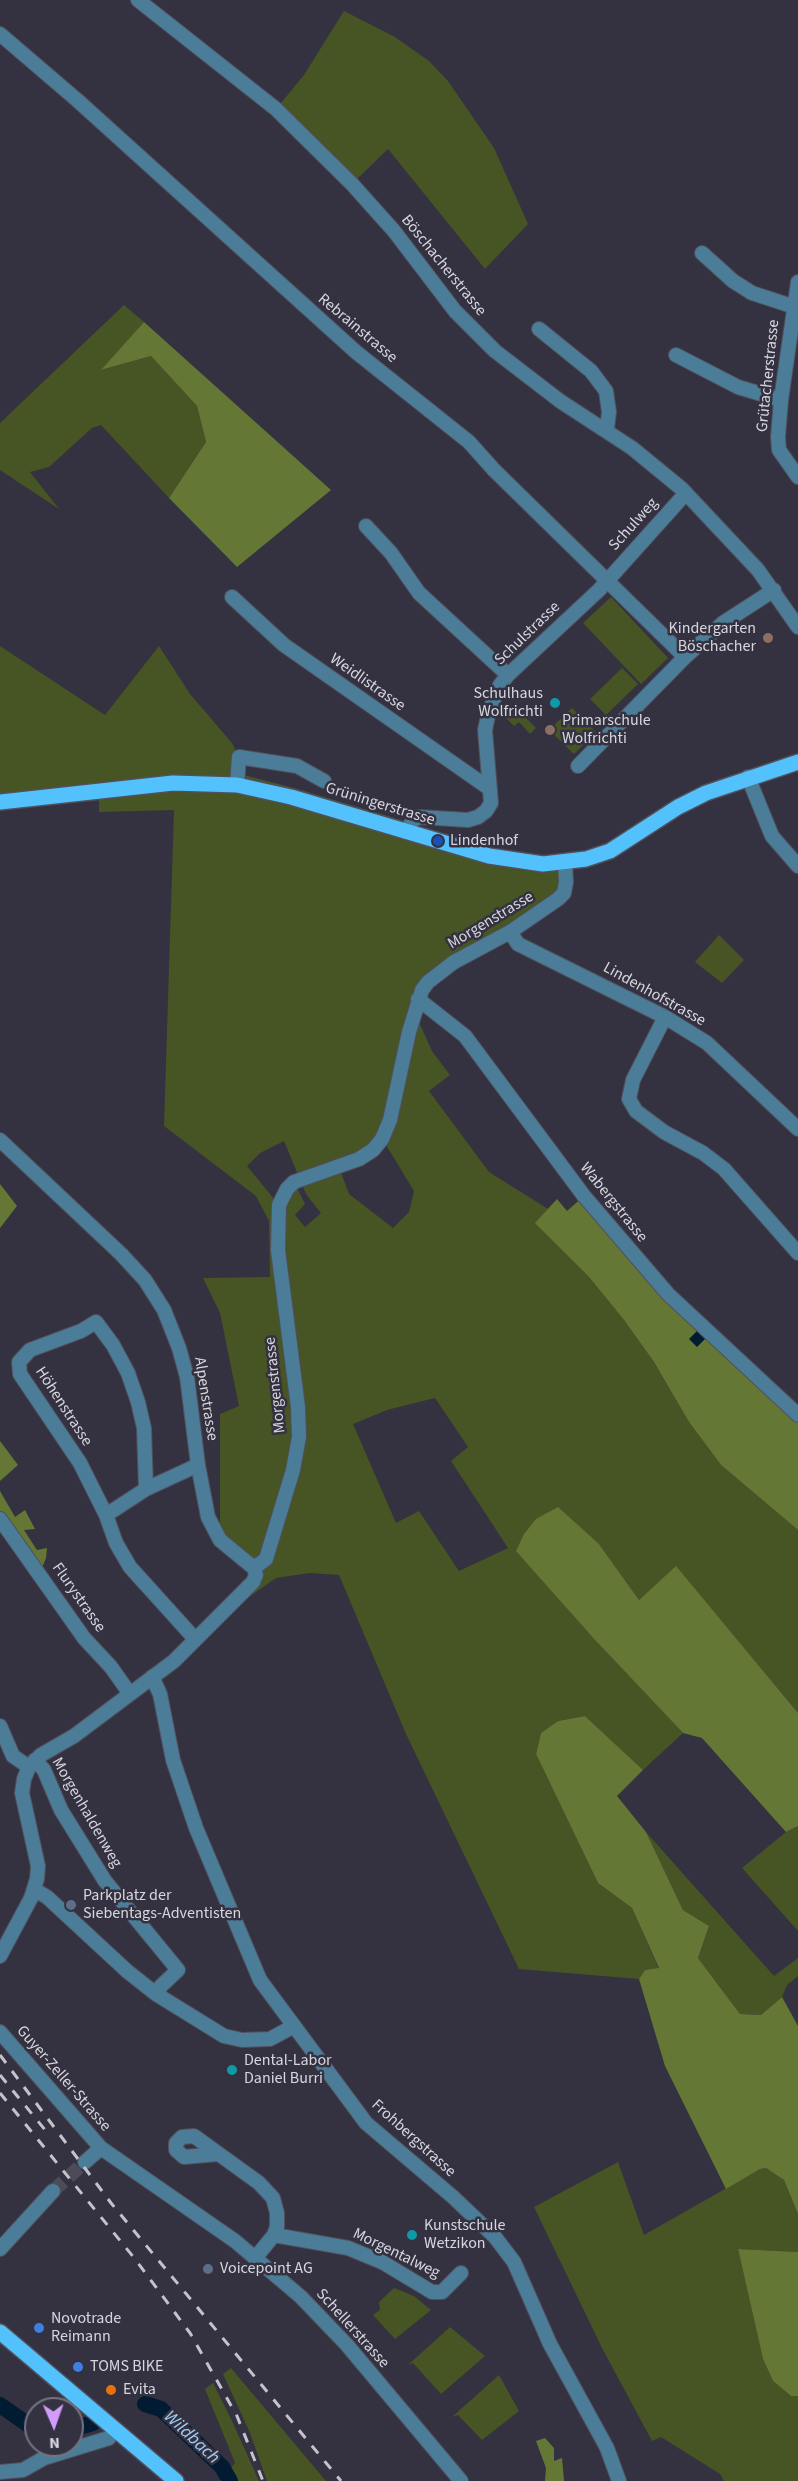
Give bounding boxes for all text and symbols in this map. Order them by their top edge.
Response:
street label: Böschacherstrasse [396,212,490,320]
street label: Rebrainstrasse [313,290,401,368]
street label: Grütacherstrasse [754,319,784,433]
street label: Schulweg [605,495,663,555]
street label: Schulstrasse [491,598,565,670]
place label: Kindergarten Böschacher [669,619,756,657]
marker: Kindergarten Böschacher [761,631,775,645]
street label: Weidlistrasse [326,650,408,716]
place label: Schulhaus Wolfrichti [473,684,543,722]
marker: Schulhaus Wolfrichti [548,696,562,710]
place label: Primarschule Wolfrichti [562,711,651,749]
marker: Primarschule Wolfrichti [543,723,557,737]
street label: Grüningerstrasse [323,779,437,831]
place label: Lindenhof [450,831,518,851]
marker: Lindenhof [431,834,445,848]
street label: Morgenstrasse [445,888,537,954]
street label: Lindenhofstrasse [599,959,709,1031]
street label: Wabergstrasse [575,1159,651,1247]
street label: Morgenstrasse [261,1336,291,1434]
street label: Alpenstrasse [189,1356,221,1442]
street label: Höhenstrasse [30,1364,96,1450]
street label: Flurystrasse [47,1560,109,1636]
street label: Morgenhaldenweg [47,1755,125,1871]
place label: Parkplatz der Siebentags-Adventisten [83,1886,241,1924]
marker: Parkplatz der Siebentags-Adventisten [64,1898,78,1912]
street label: Guyer-Zeller-Strasse [12,2022,114,2136]
place label: Dental-Labor Daniel Burri [244,2051,332,2089]
marker: Dental-Labor Daniel Burri [225,2063,239,2077]
street label: Frohbergstrasse [367,2096,459,2182]
place label: Kunstschule Wetzikon [424,2216,506,2254]
street label: Morgentalweg [349,2225,443,2283]
marker: Kunstschule Wetzikon [405,2228,419,2242]
place label: Voicepoint AG [220,2259,313,2279]
marker: Voicepoint AG [201,2262,215,2276]
street label: Schellerstrasse [311,2285,393,2373]
place label: Novotrade Reimann [51,2309,121,2347]
marker: Novotrade Reimann [32,2321,46,2335]
place label: TOMS BIKE [90,2357,164,2377]
marker: TOMS BIKE [71,2360,85,2374]
place label: Evita [123,2380,156,2400]
marker: Evita [104,2383,118,2397]
north arrow [24,2397,84,2457]
water label: Wildbach [159,2407,223,2469]
text: N [49,2432,60,2454]

